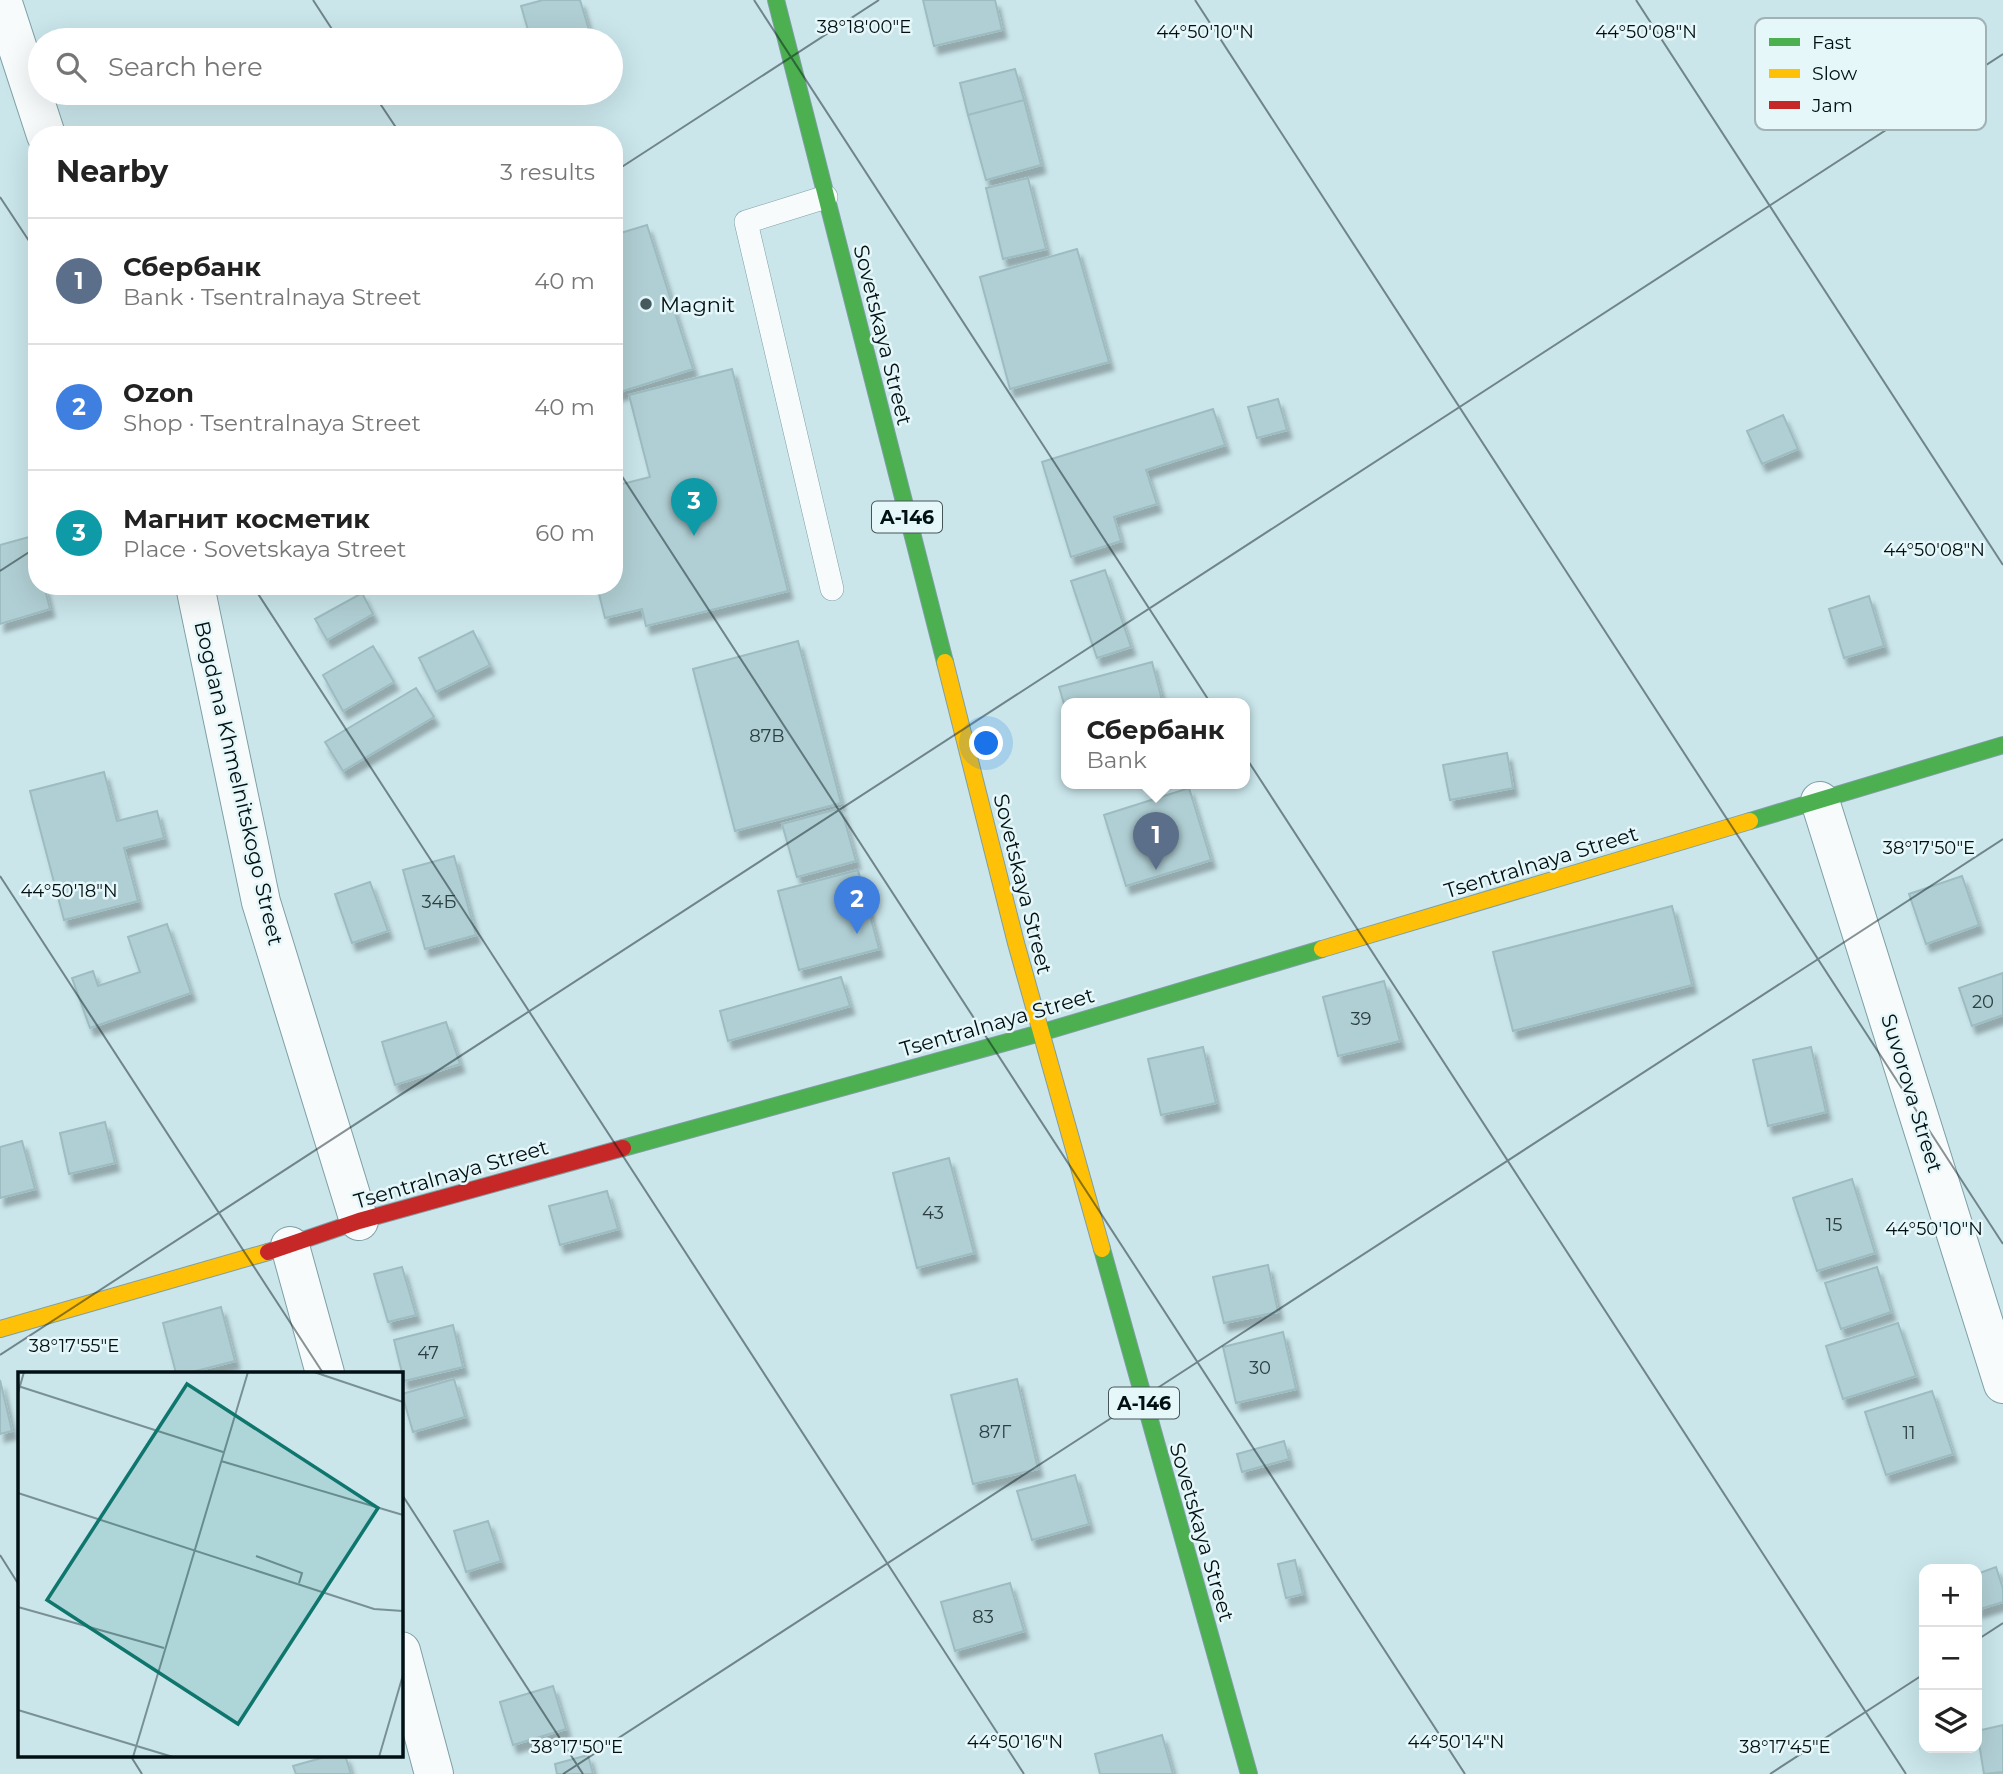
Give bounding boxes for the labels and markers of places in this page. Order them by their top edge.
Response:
place label: Magnit [660,292,735,317]
marker: Magnit [638,296,654,312]
pin: 3 [671,478,717,536]
pin: 1 [1133,812,1179,870]
pin: 2 [834,876,880,934]

